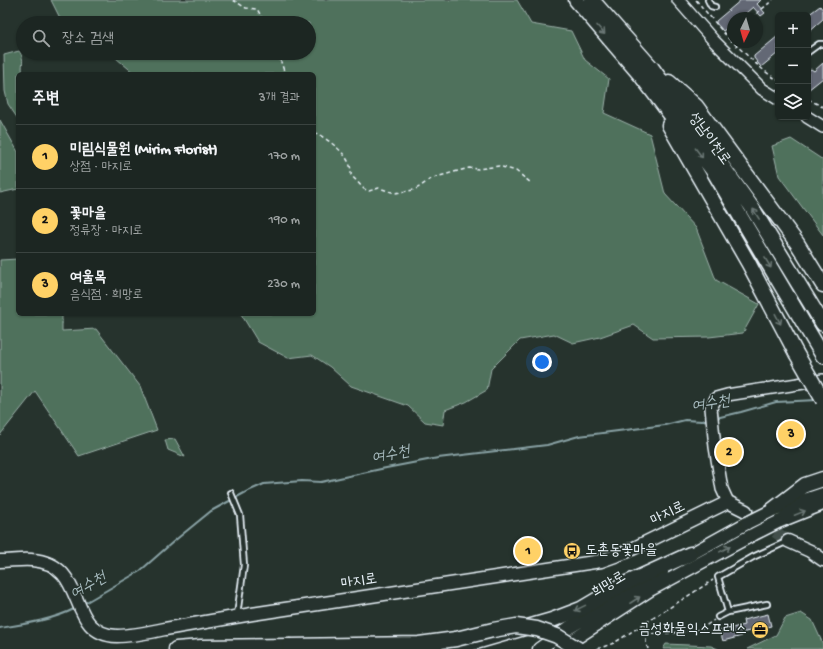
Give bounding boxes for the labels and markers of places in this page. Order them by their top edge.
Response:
pin: 3 [778,419,804,449]
pin: 2 [716,437,742,467]
pin: 1 [515,536,541,566]
bus stop icon: 도촌동꽃마을 [562,541,582,561]
place label: 도촌동꽃마을 [585,542,657,560]
office icon: 금성화물익스프레스 [750,620,770,640]
place label: 금성화물익스프레스 [638,621,747,639]

